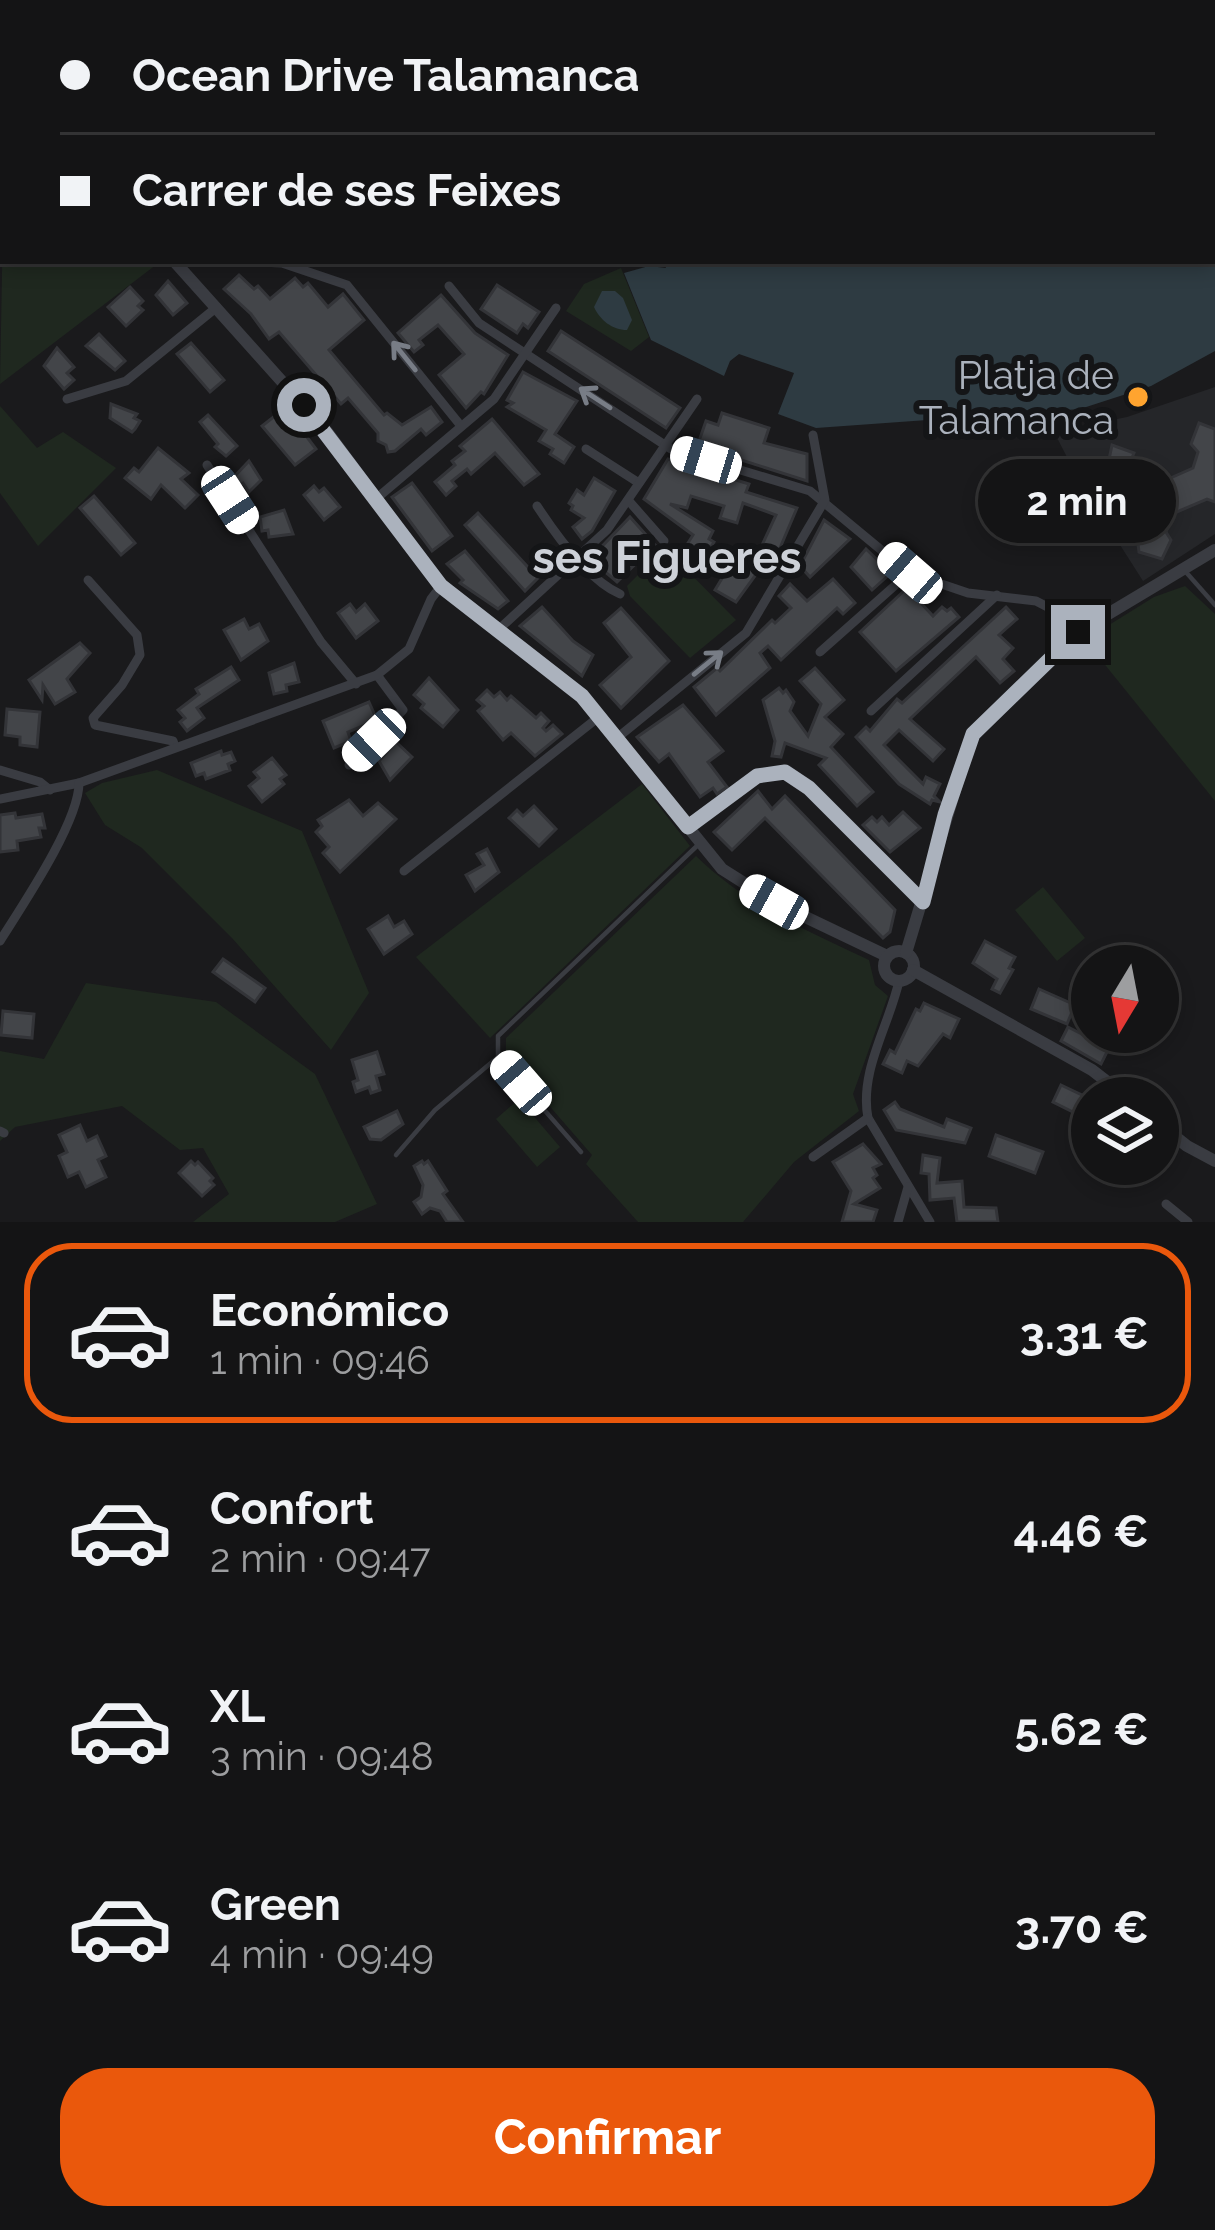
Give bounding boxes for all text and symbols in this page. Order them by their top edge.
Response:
text: Ocean Drive Talamanca [132,49,639,102]
text: Carrer de ses Feixes [132,164,561,217]
one-way arrow [392,340,418,372]
place label: Platja de Talamanca [919,352,1114,443]
route start [277,378,331,432]
marker: Platja de Talamanca [1125,384,1151,410]
one-way arrow [578,386,612,411]
car [666,432,746,488]
callout: 2 min [979,458,1177,542]
car [195,460,265,540]
text: 2 min [1026,478,1128,524]
district label: ses Figueres [532,531,802,584]
car [871,536,949,610]
route end [1051,605,1105,659]
one-way arrow [691,651,723,677]
car [336,702,412,778]
car [734,869,814,935]
north arrow [1071,945,1179,1053]
map controls [1071,945,1179,1185]
car [484,1044,558,1122]
button: layers [1071,1077,1179,1185]
icon: car [66,1279,174,1387]
text: Económico [210,1284,449,1337]
text: 3.31 € [1020,1307,1149,1360]
text: 1 min · 09:46 [210,1337,430,1383]
icon: car [66,1477,174,1585]
text: Confort [210,1482,373,1535]
text: 4.46 € [1013,1505,1149,1558]
text: 2 min · 09:47 [210,1535,431,1581]
icon: car [66,1675,174,1783]
text: XL [210,1680,265,1733]
text: 5.62 € [1015,1703,1149,1756]
text: 3 min · 09:48 [210,1733,434,1779]
icon: car [66,1873,174,1981]
text: Green [210,1878,341,1931]
text: 3.70 € [1015,1901,1149,1954]
text: 4 min · 09:49 [210,1931,434,1977]
button: Confirmar [60,2068,1155,2206]

